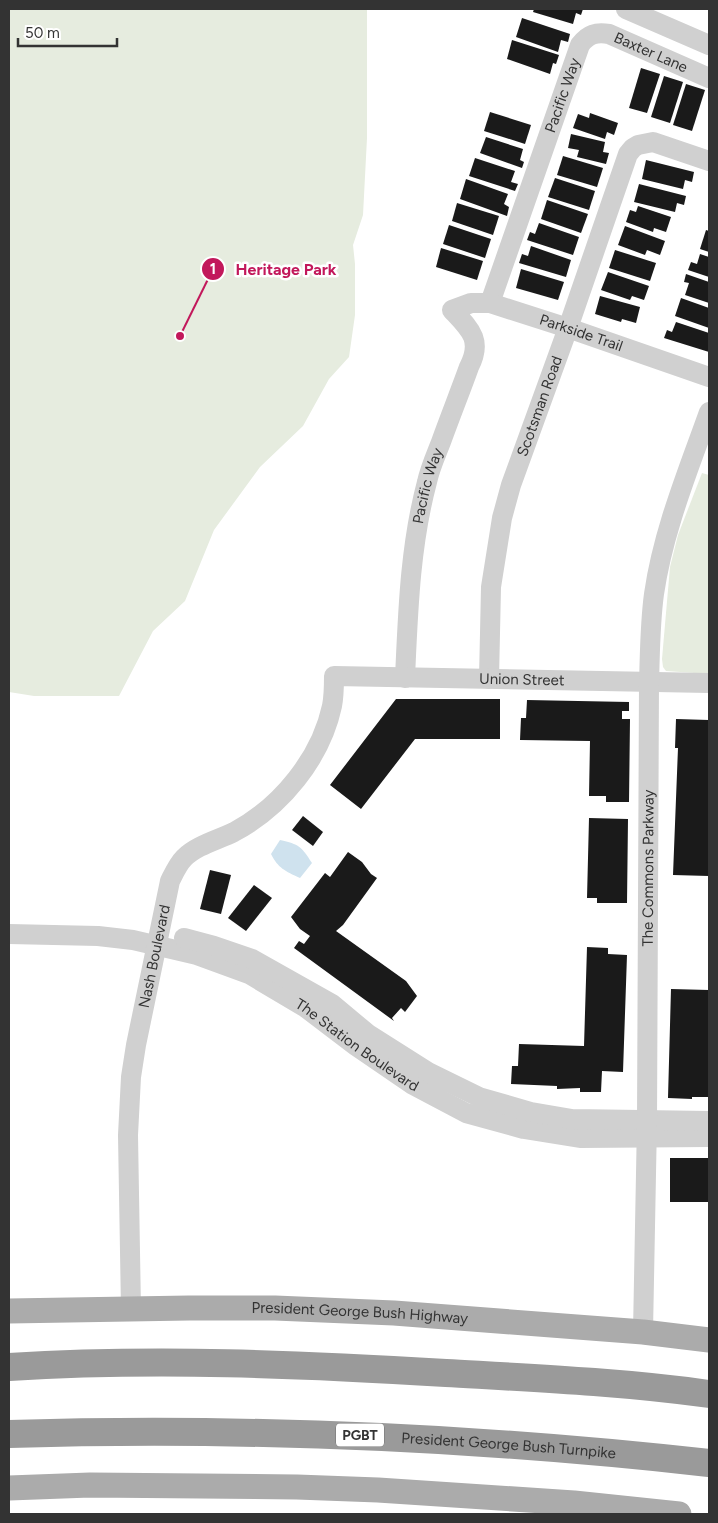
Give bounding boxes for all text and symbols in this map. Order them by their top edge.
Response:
scale bar [18,15,116,47]
text: 50 m [25,24,60,42]
street label: Baxter Lane [611,28,690,76]
street label: Pacific Way [541,55,584,135]
callout: Heritage Park [201,254,347,285]
text: 1 [210,260,216,278]
text: Heritage Park [236,260,337,279]
street label: Parkside Trail [537,310,625,355]
street label: Scotsman Road [513,353,566,459]
street label: Pacific Way [409,445,447,525]
street label: Union Street [479,670,565,689]
street label: The Commons Parkway [639,789,658,947]
street label: Nash Boulevard [135,903,174,1010]
street label: The Station Boulevard [292,995,422,1095]
street label: President George Bush Highway [252,1299,469,1328]
road number: PGBT [336,1424,384,1446]
street label: President George Bush Turnpike [401,1429,617,1462]

